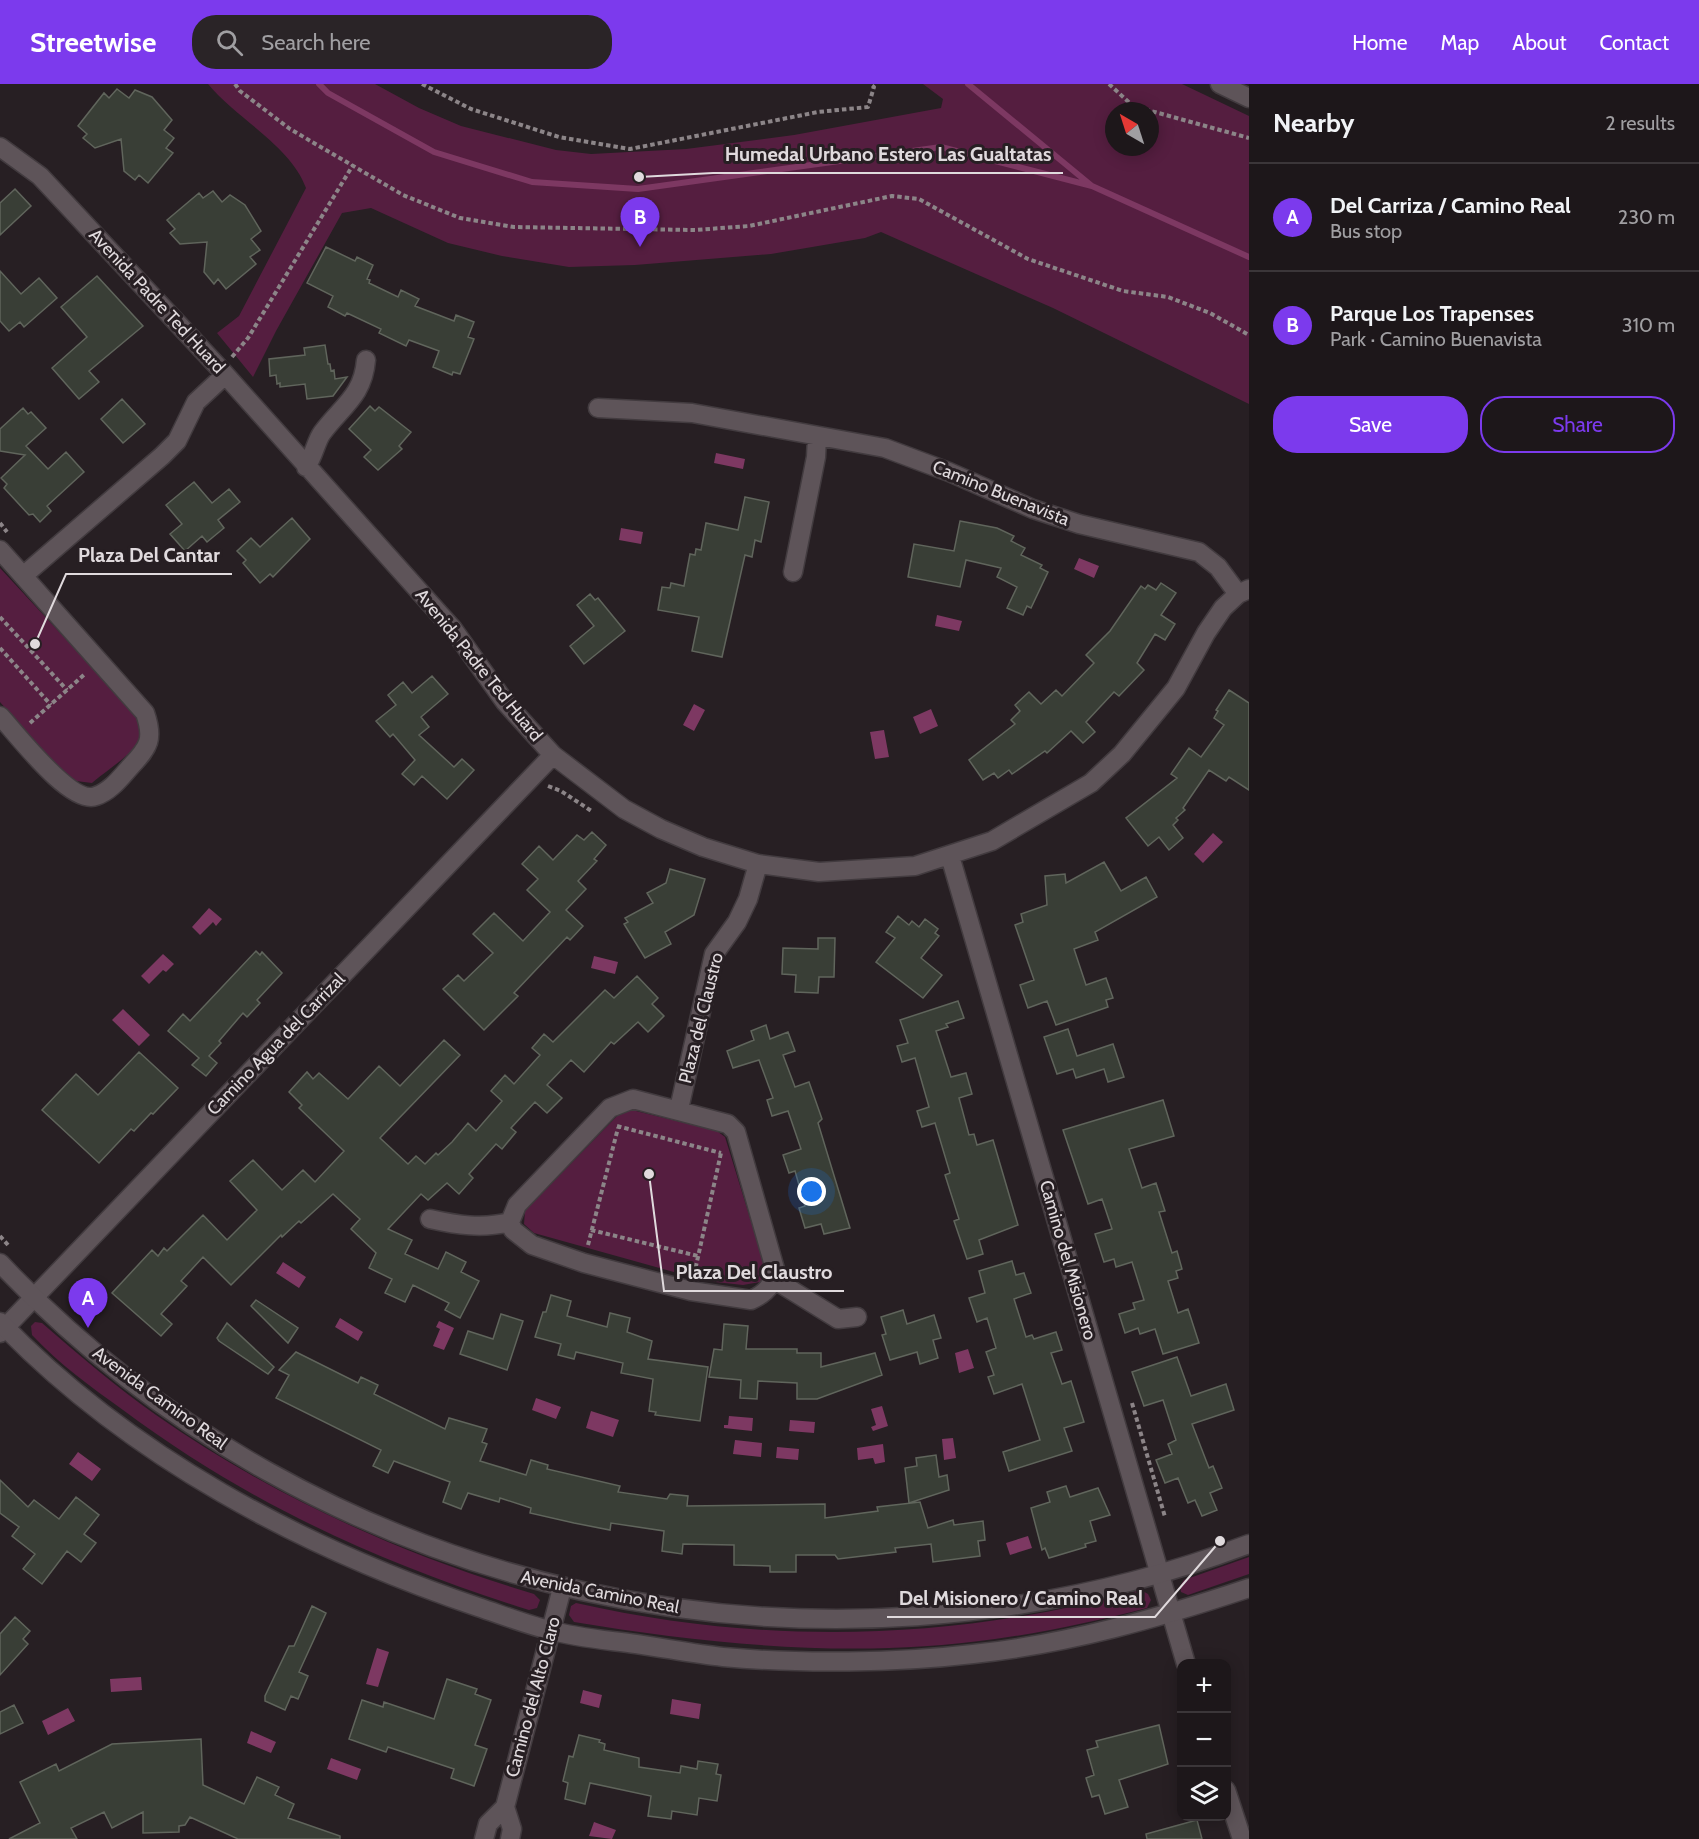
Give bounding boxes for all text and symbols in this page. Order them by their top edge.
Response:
search box [192,15,612,69]
text: Streetwise [30,25,156,59]
icon: search [213,26,246,59]
text: Search here [261,29,371,56]
text: Home [1352,30,1408,55]
text: Map [1441,30,1479,55]
text: About [1512,30,1566,55]
text: Contact [1599,30,1669,55]
north arrow [1105,102,1159,156]
text: Nearby [1273,107,1354,139]
text: 2 results [1605,111,1675,135]
callout: Humedal Urbano Estero Las Gualtatas [713,135,1063,173]
text: Humedal Urbano Estero Las Gualtatas [725,142,1051,166]
text: Del Carriza / Camino Real [1330,192,1571,219]
pin: B [620,198,660,247]
text: A [1286,205,1299,229]
text: 230 m [1618,205,1675,229]
text: Bus stop [1330,219,1402,243]
street label: Avenida Padre Ted Huard [84,224,230,378]
text: Parque Los Trapenses [1330,300,1534,327]
text: B [1286,313,1299,337]
text: 310 m [1622,313,1675,337]
text: Park · Camino Buenavista [1330,327,1542,351]
button: Save [1273,396,1468,453]
button: Share [1480,396,1675,453]
street label: Camino Buenavista [929,455,1073,531]
callout: Plaza Del Cantar [66,536,232,574]
text: Plaza Del Cantar [78,543,220,567]
street label: Avenida Padre Ted Huard [411,584,547,746]
street label: Plaza del Claustro [674,950,728,1086]
street label: Camino Agua del Carrizal [202,968,350,1120]
your location [797,1177,826,1206]
street label: Camino del Misionero [1035,1178,1101,1342]
callout: Plaza Del Claustro [664,1253,844,1291]
text: Plaza Del Claustro [676,1260,832,1284]
pin: A [68,1278,107,1328]
street label: Avenida Camino Real [88,1342,232,1455]
street label: Avenida Camino Real [519,1566,682,1618]
callout: Del Misionero / Camino Real [887,1579,1155,1617]
text: Del Misionero / Camino Real [899,1586,1143,1610]
street label: Camino del Alto Claro [501,1614,565,1780]
map controls [1177,1659,1231,1821]
button: + [1177,1659,1231,1713]
button: − [1177,1713,1231,1767]
button: layers [1177,1767,1231,1821]

